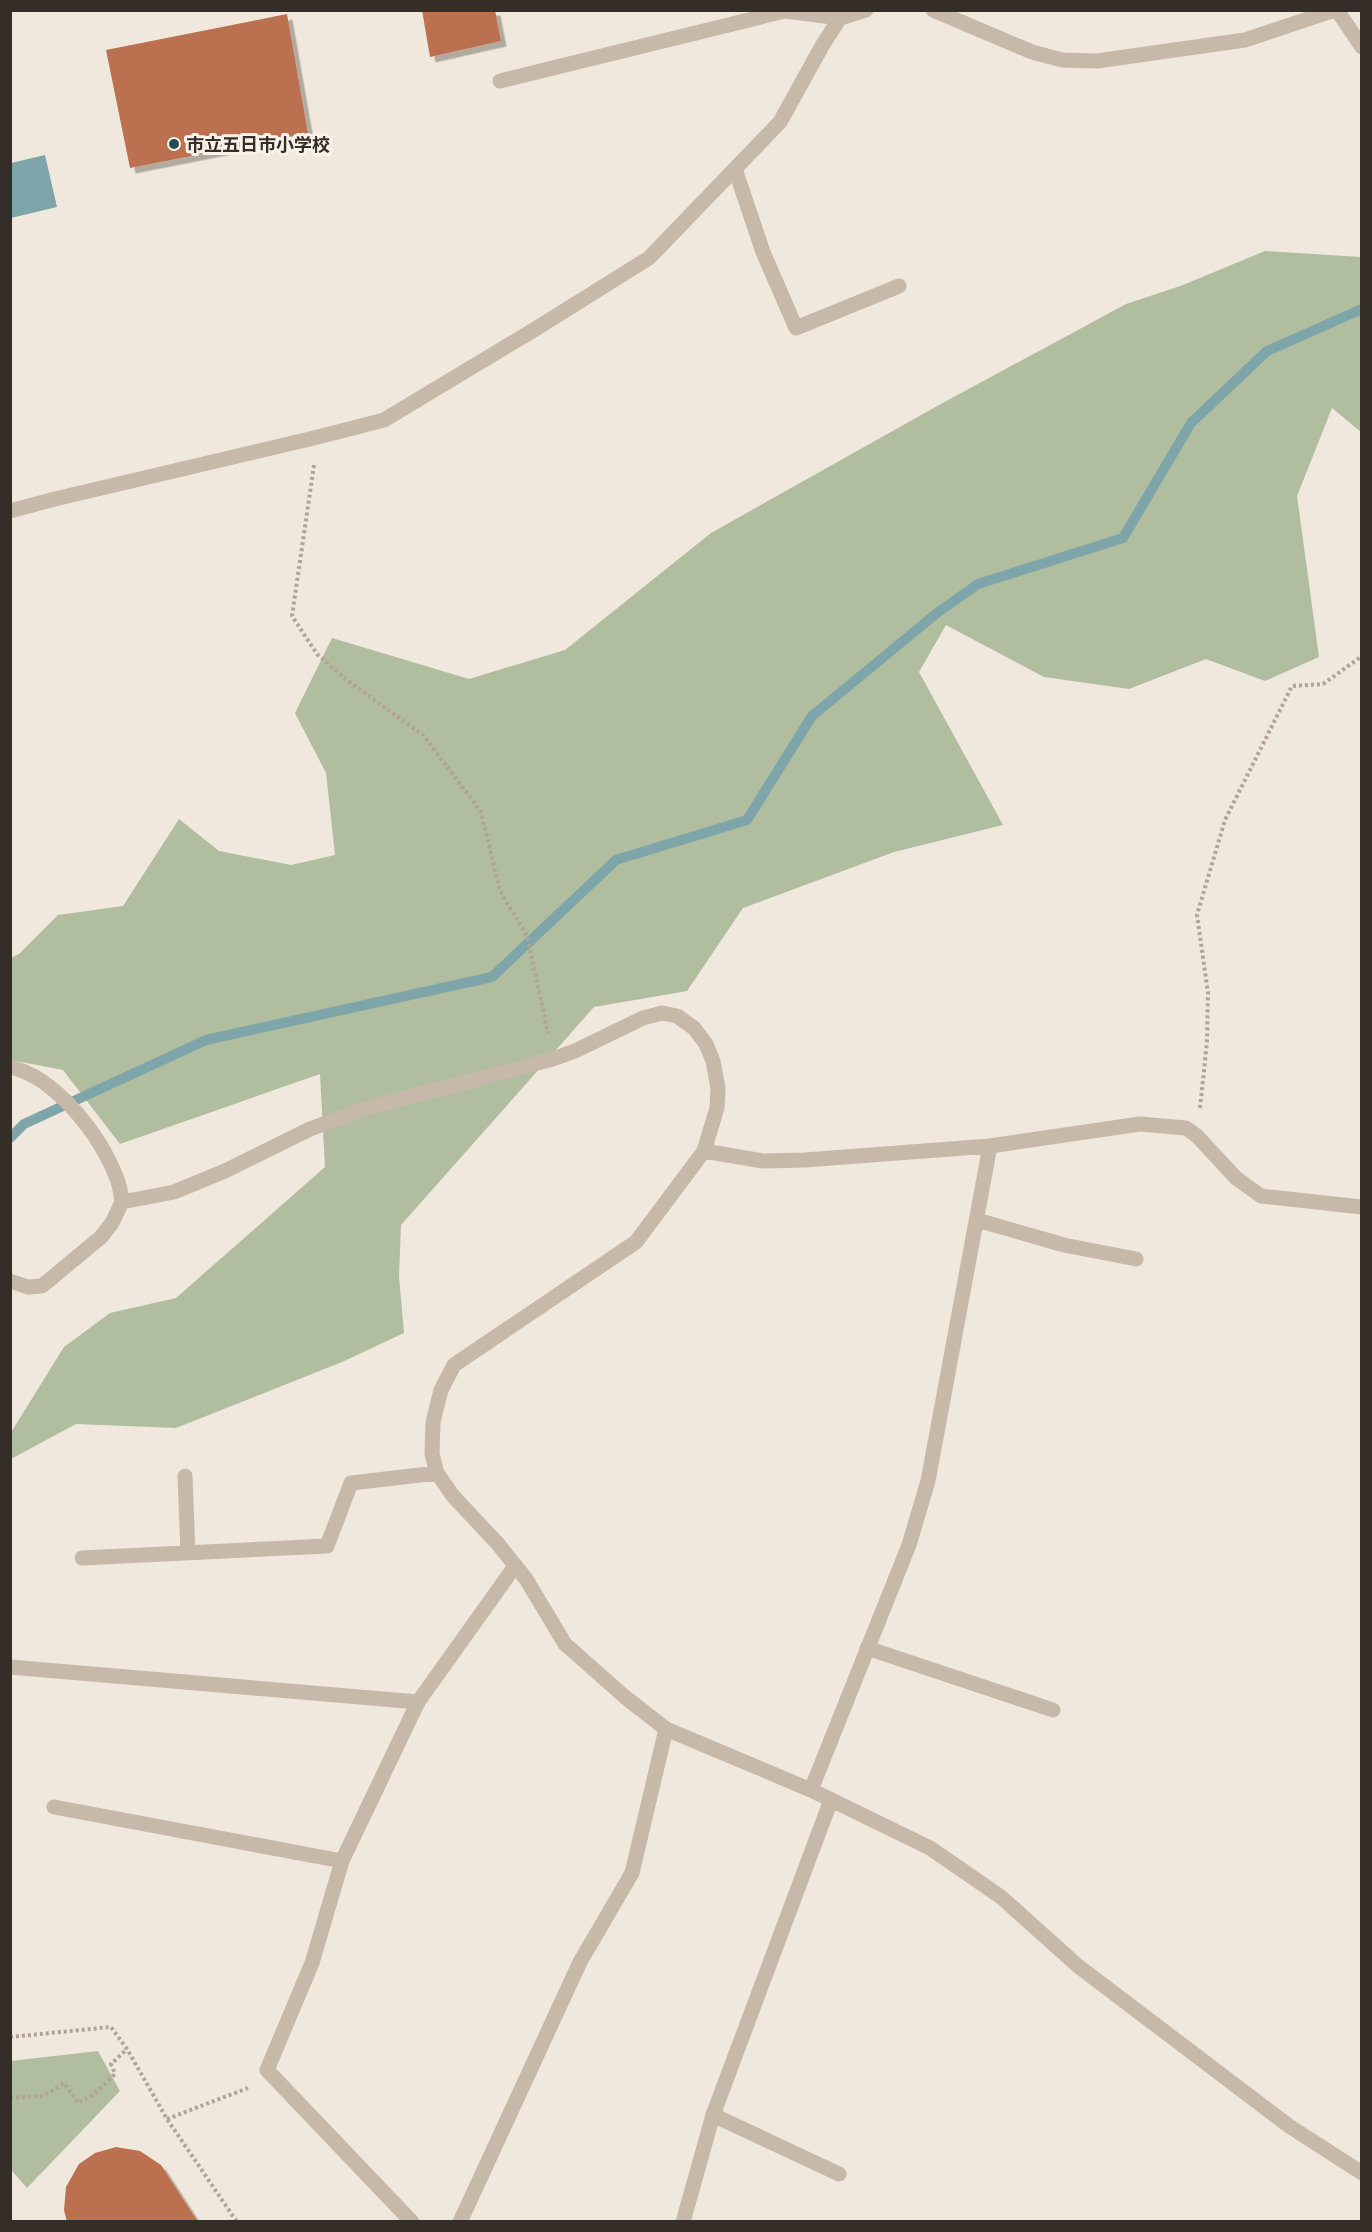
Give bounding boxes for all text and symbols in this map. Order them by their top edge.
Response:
place label: 市立五日市小学校 [186,134,330,155]
marker: 市立五日市小学校 [167,137,181,151]

